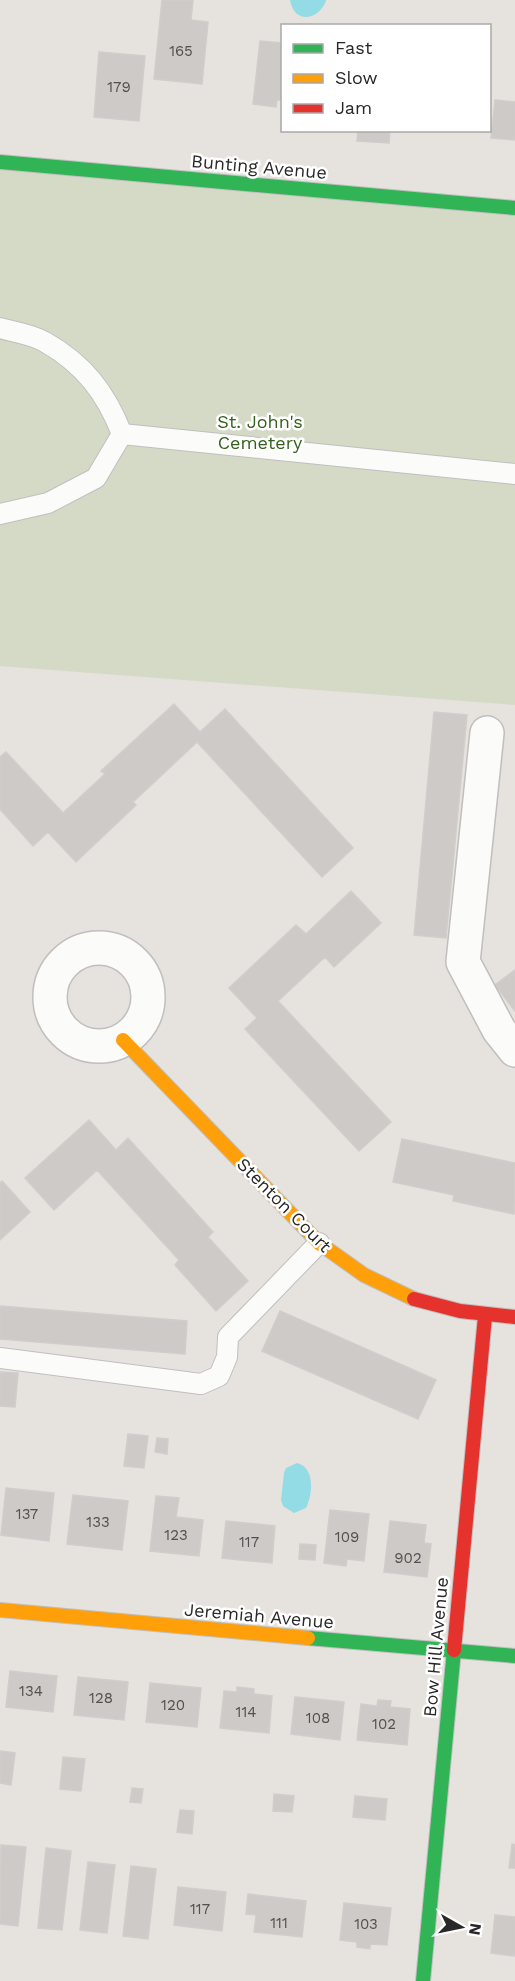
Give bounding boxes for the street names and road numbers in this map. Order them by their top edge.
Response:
street label: Bunting Avenue [190,150,328,183]
street label: Stenton Court [233,1153,336,1256]
street label: Bow Hill Avenue [419,1576,452,1718]
street label: Jeremiah Avenue [183,1598,335,1633]

